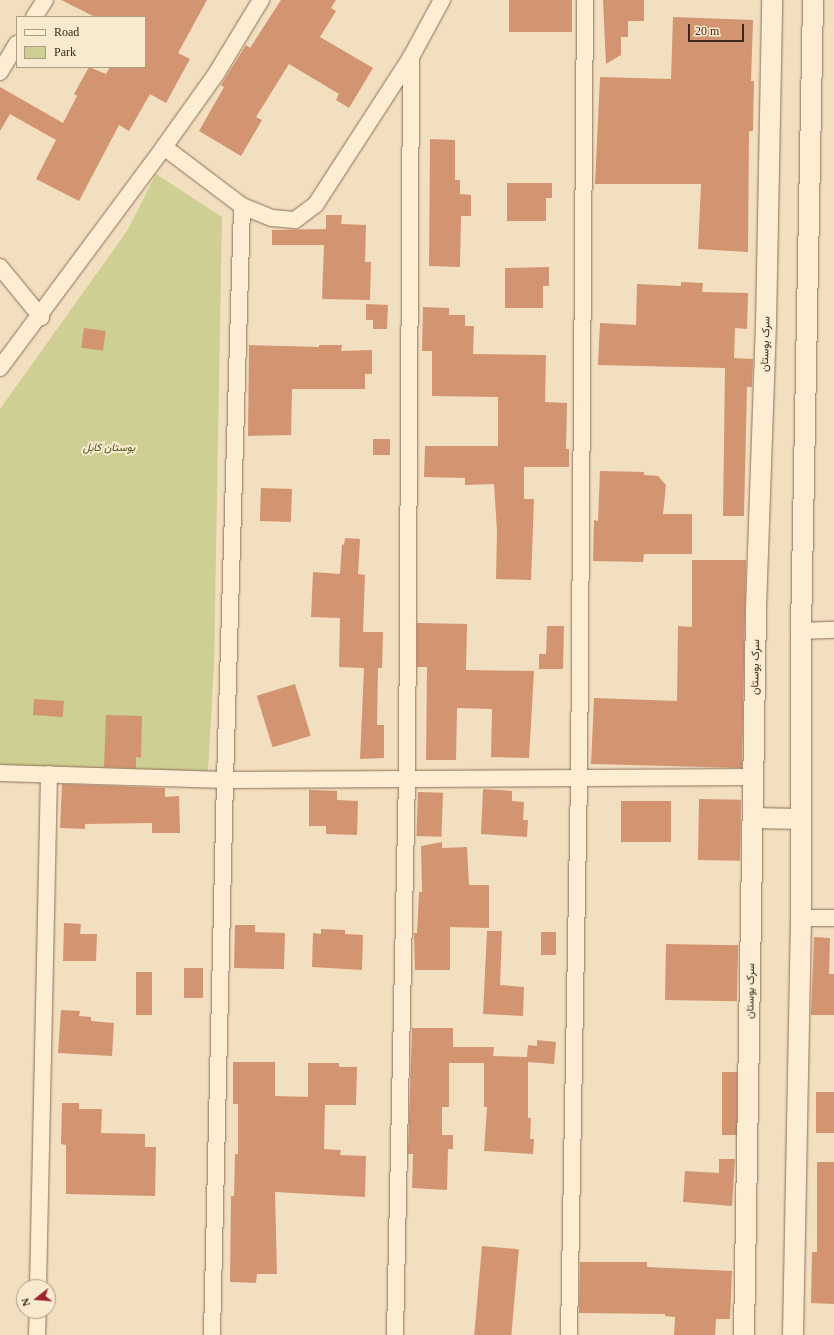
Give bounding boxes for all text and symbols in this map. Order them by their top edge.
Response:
legend [16,16,146,68]
scale bar [690,16,746,42]
text: 20 m [695,24,719,38]
text: Road [54,25,79,39]
text: Park [54,45,76,59]
street label: سرک بوستان [757,316,773,372]
park label: بوستان کابل [83,440,135,454]
street label: سرک بوستان [748,639,762,695]
street label: سرک بوستان [743,963,757,1019]
north arrow [16,1279,56,1319]
text: N [19,1297,32,1308]

